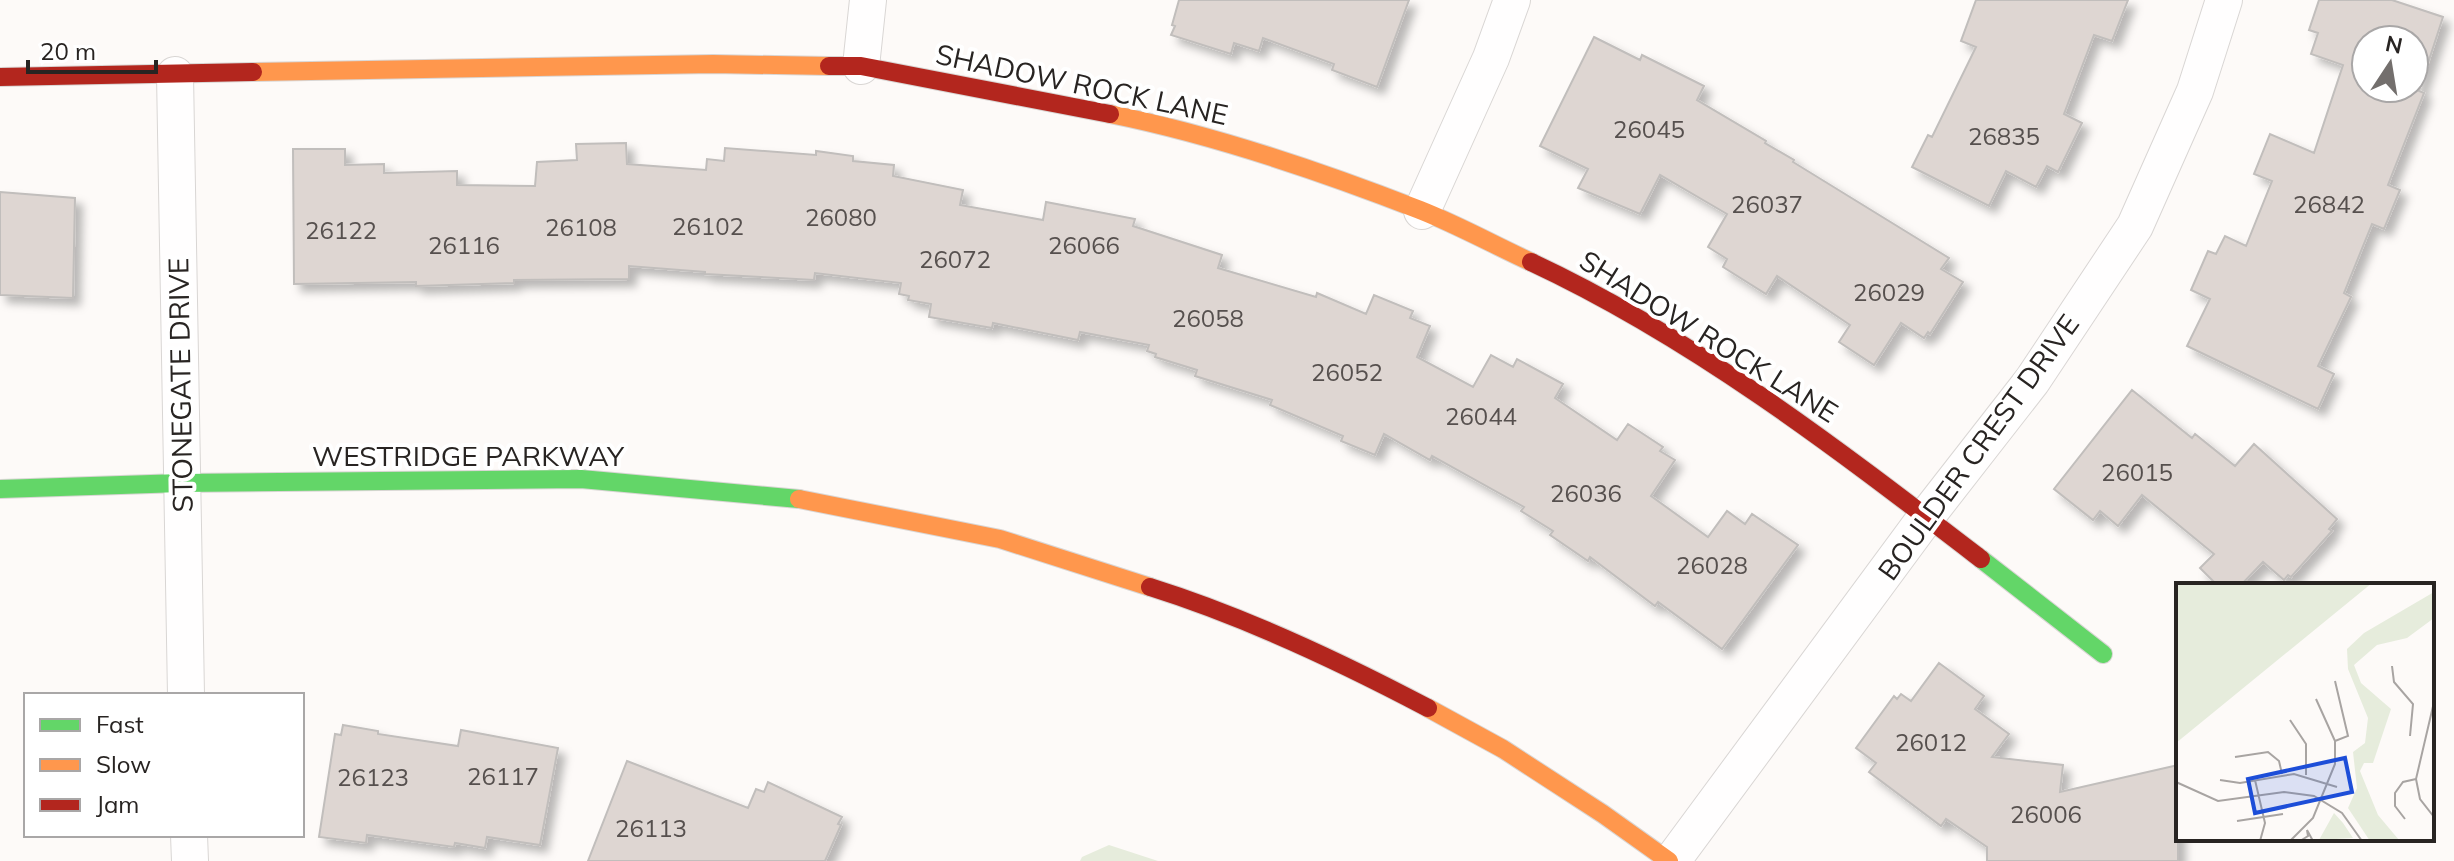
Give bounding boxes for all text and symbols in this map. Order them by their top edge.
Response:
scale bar [28,24,156,74]
north arrow [2350,24,2430,104]
text: N [2383,29,2405,60]
text: 20 m [40,36,96,66]
street label: SHADOW ROCK LANE [933,36,1231,132]
house number: 26045 [1613,114,1685,144]
house number: 26835 [1968,121,2040,151]
house number: 26037 [1731,189,1803,219]
house number: 26842 [2293,189,2365,219]
house number: 26080 [805,202,877,232]
house number: 26102 [672,211,744,241]
house number: 26108 [545,212,617,242]
house number: 26122 [305,215,377,245]
house number: 26116 [428,230,500,260]
house number: 26066 [1048,230,1120,260]
street label: SHADOW ROCK LANE [1573,242,1845,430]
house number: 26072 [919,244,991,274]
street label: STONEGATE DRIVE [160,257,200,513]
house number: 26029 [1853,277,1925,307]
house number: 26058 [1172,303,1244,333]
street label: BOULDER CREST DRIVE [1870,307,2086,587]
house number: 26052 [1311,357,1383,387]
house number: 26044 [1445,401,1517,431]
street label: WESTRIDGE PARKWAY [312,438,625,473]
house number: 26015 [2101,457,2173,487]
house number: 26036 [1550,478,1622,508]
house number: 26028 [1676,550,1748,580]
inset map [2176,583,2434,841]
legend [24,693,304,837]
text: Fast [96,709,144,739]
house number: 26012 [1895,727,1967,757]
text: Slow [96,749,151,779]
house number: 26117 [467,761,539,791]
house number: 26123 [337,762,409,792]
text: Jam [96,789,139,819]
house number: 26006 [2010,799,2082,829]
house number: 26113 [615,813,687,843]

